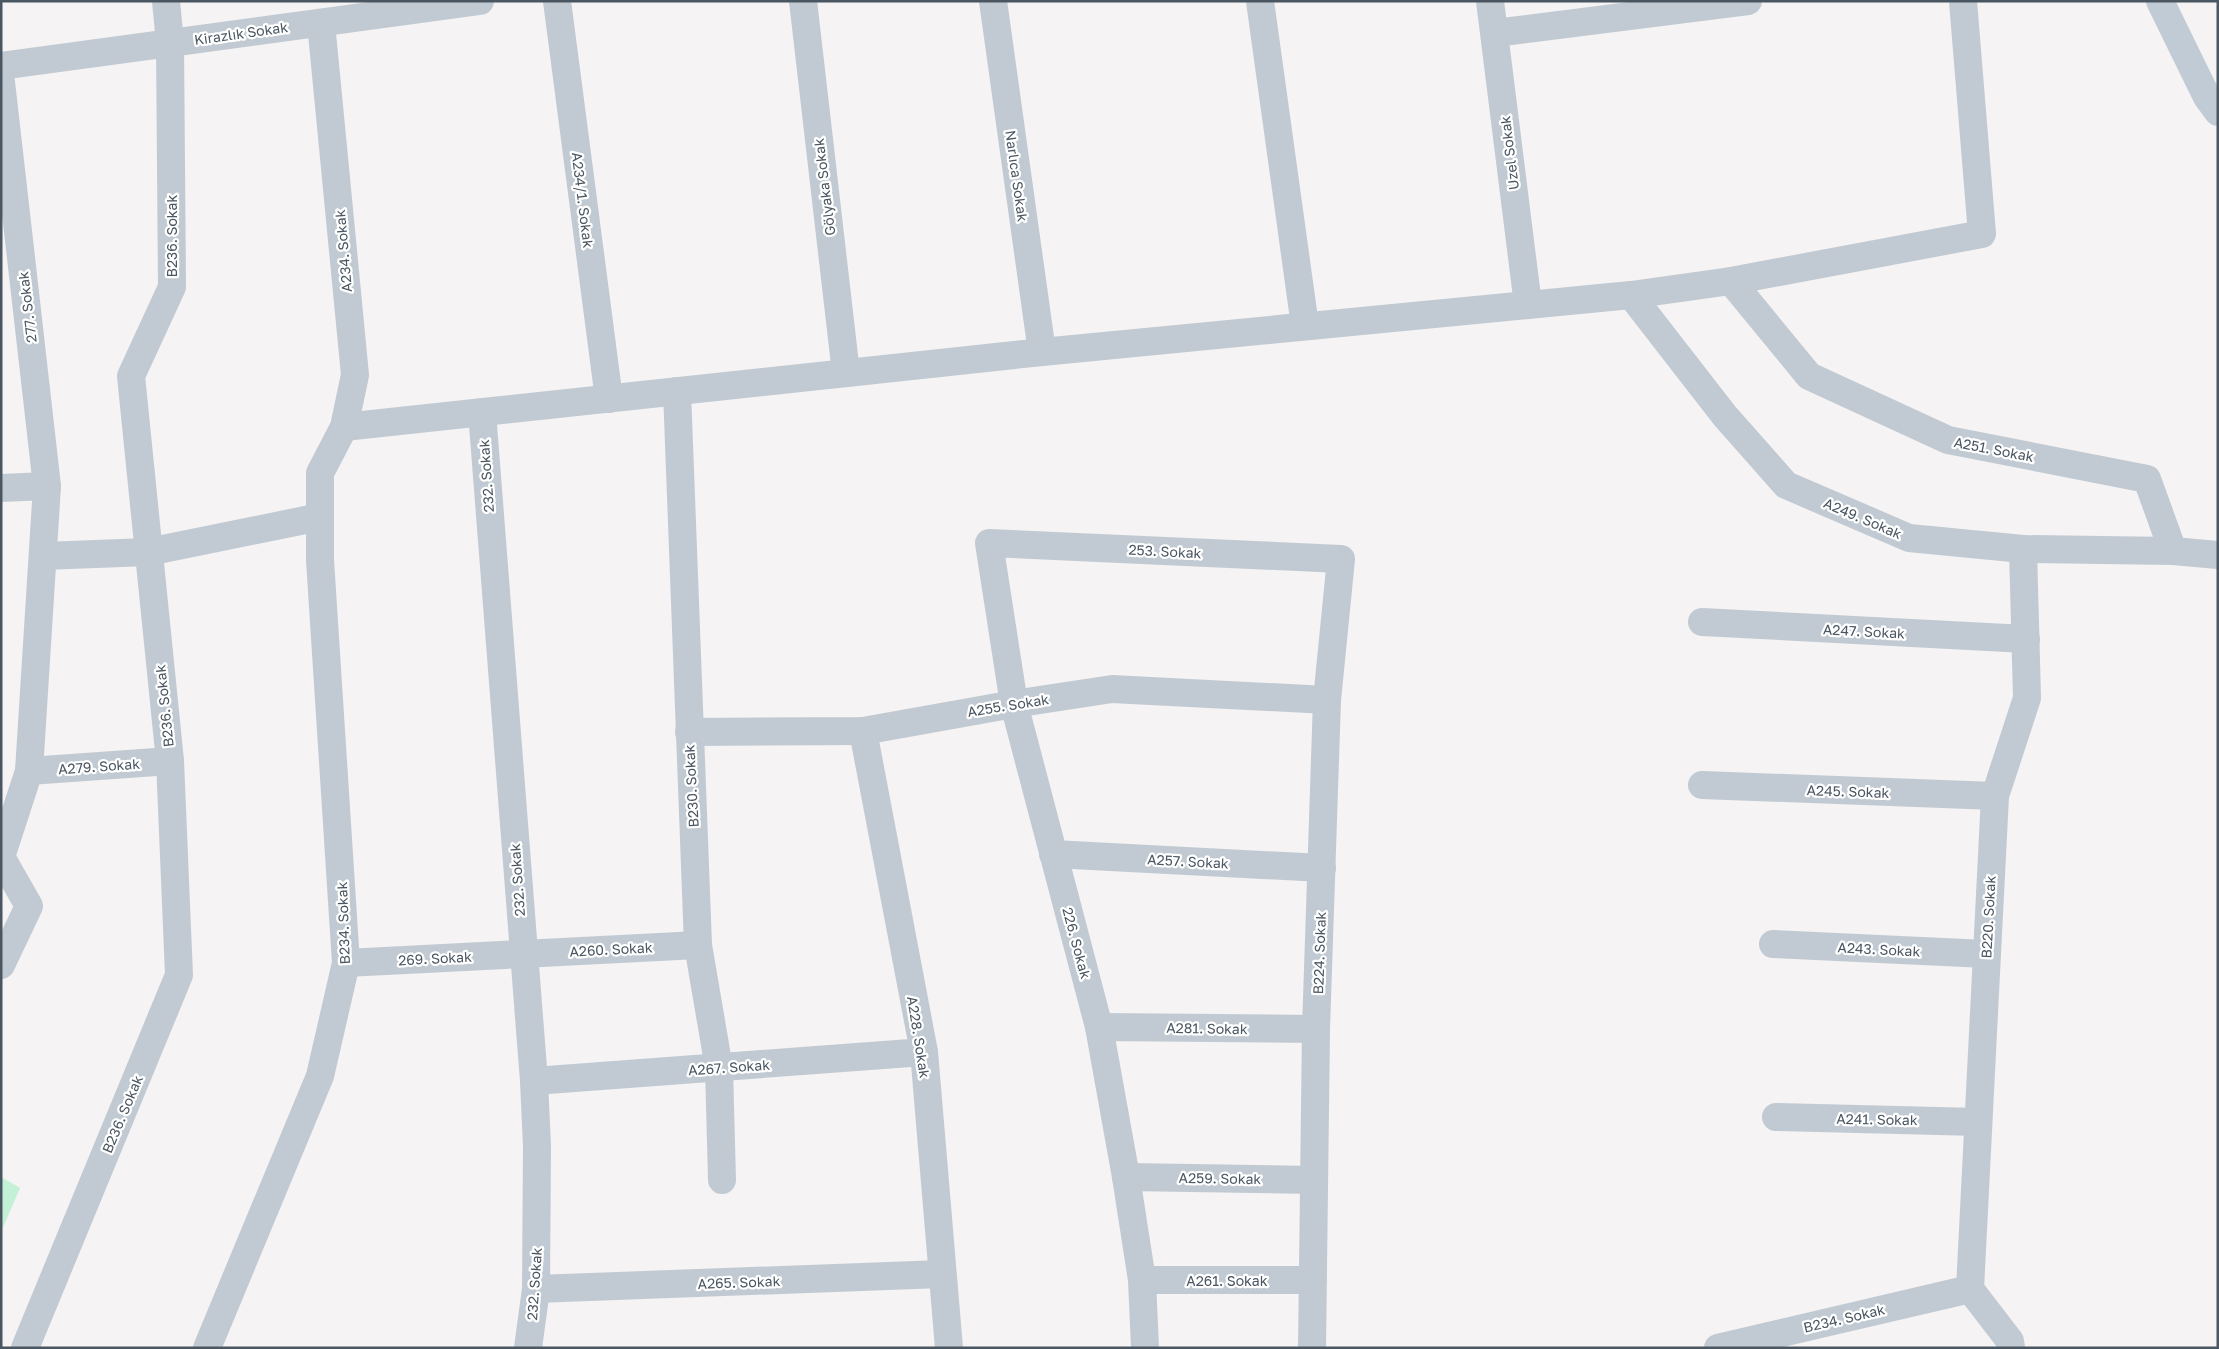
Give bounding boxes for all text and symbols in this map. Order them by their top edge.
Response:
street label: Kirazlık Sokak [193,18,289,48]
street label: Uzel Sokak [1496,115,1522,191]
street label: Narlıca Sokak [1002,129,1032,223]
street label: Gölyaka Sokak [810,137,838,237]
street label: A234/1. Sokak [569,151,597,249]
street label: B236. Sokak [163,195,180,277]
street label: A234. Sokak [331,209,355,293]
street label: 277. Sokak [14,270,40,344]
street label: A251. Sokak [1953,433,2035,465]
street label: 232. Sokak [475,439,497,513]
street label: A249. Sokak [1821,494,1905,542]
street label: 253. Sokak [1128,541,1202,561]
street label: A247. Sokak [1823,620,1906,642]
street label: B236. Sokak [151,664,177,748]
street label: A255. Sokak [966,690,1050,720]
street label: B230. Sokak [680,744,702,828]
street label: A279. Sokak [57,755,141,777]
street label: A245. Sokak [1806,781,1890,801]
street label: 232. Sokak [506,843,528,917]
street label: A257. Sokak [1147,850,1229,872]
street label: B220. Sokak [1977,875,1999,959]
street label: B234. Sokak [333,881,353,965]
street label: 226. Sokak [1059,905,1095,981]
street label: B224. Sokak [1309,911,1329,995]
street label: A260. Sokak [569,938,653,960]
street label: A243. Sokak [1837,938,1921,960]
street label: 269. Sokak [398,948,472,968]
street label: A228. Sokak [904,995,934,1079]
street label: A281. Sokak [1166,1019,1248,1037]
street label: A267. Sokak [687,1056,771,1078]
street label: B236. Sokak [98,1072,146,1155]
street label: A241. Sokak [1836,1110,1918,1128]
street label: A259. Sokak [1178,1169,1262,1187]
street label: 232. Sokak [523,1247,545,1321]
street label: A265. Sokak [697,1272,781,1292]
street label: A261. Sokak [1186,1272,1268,1289]
street label: B234. Sokak [1802,1300,1886,1336]

